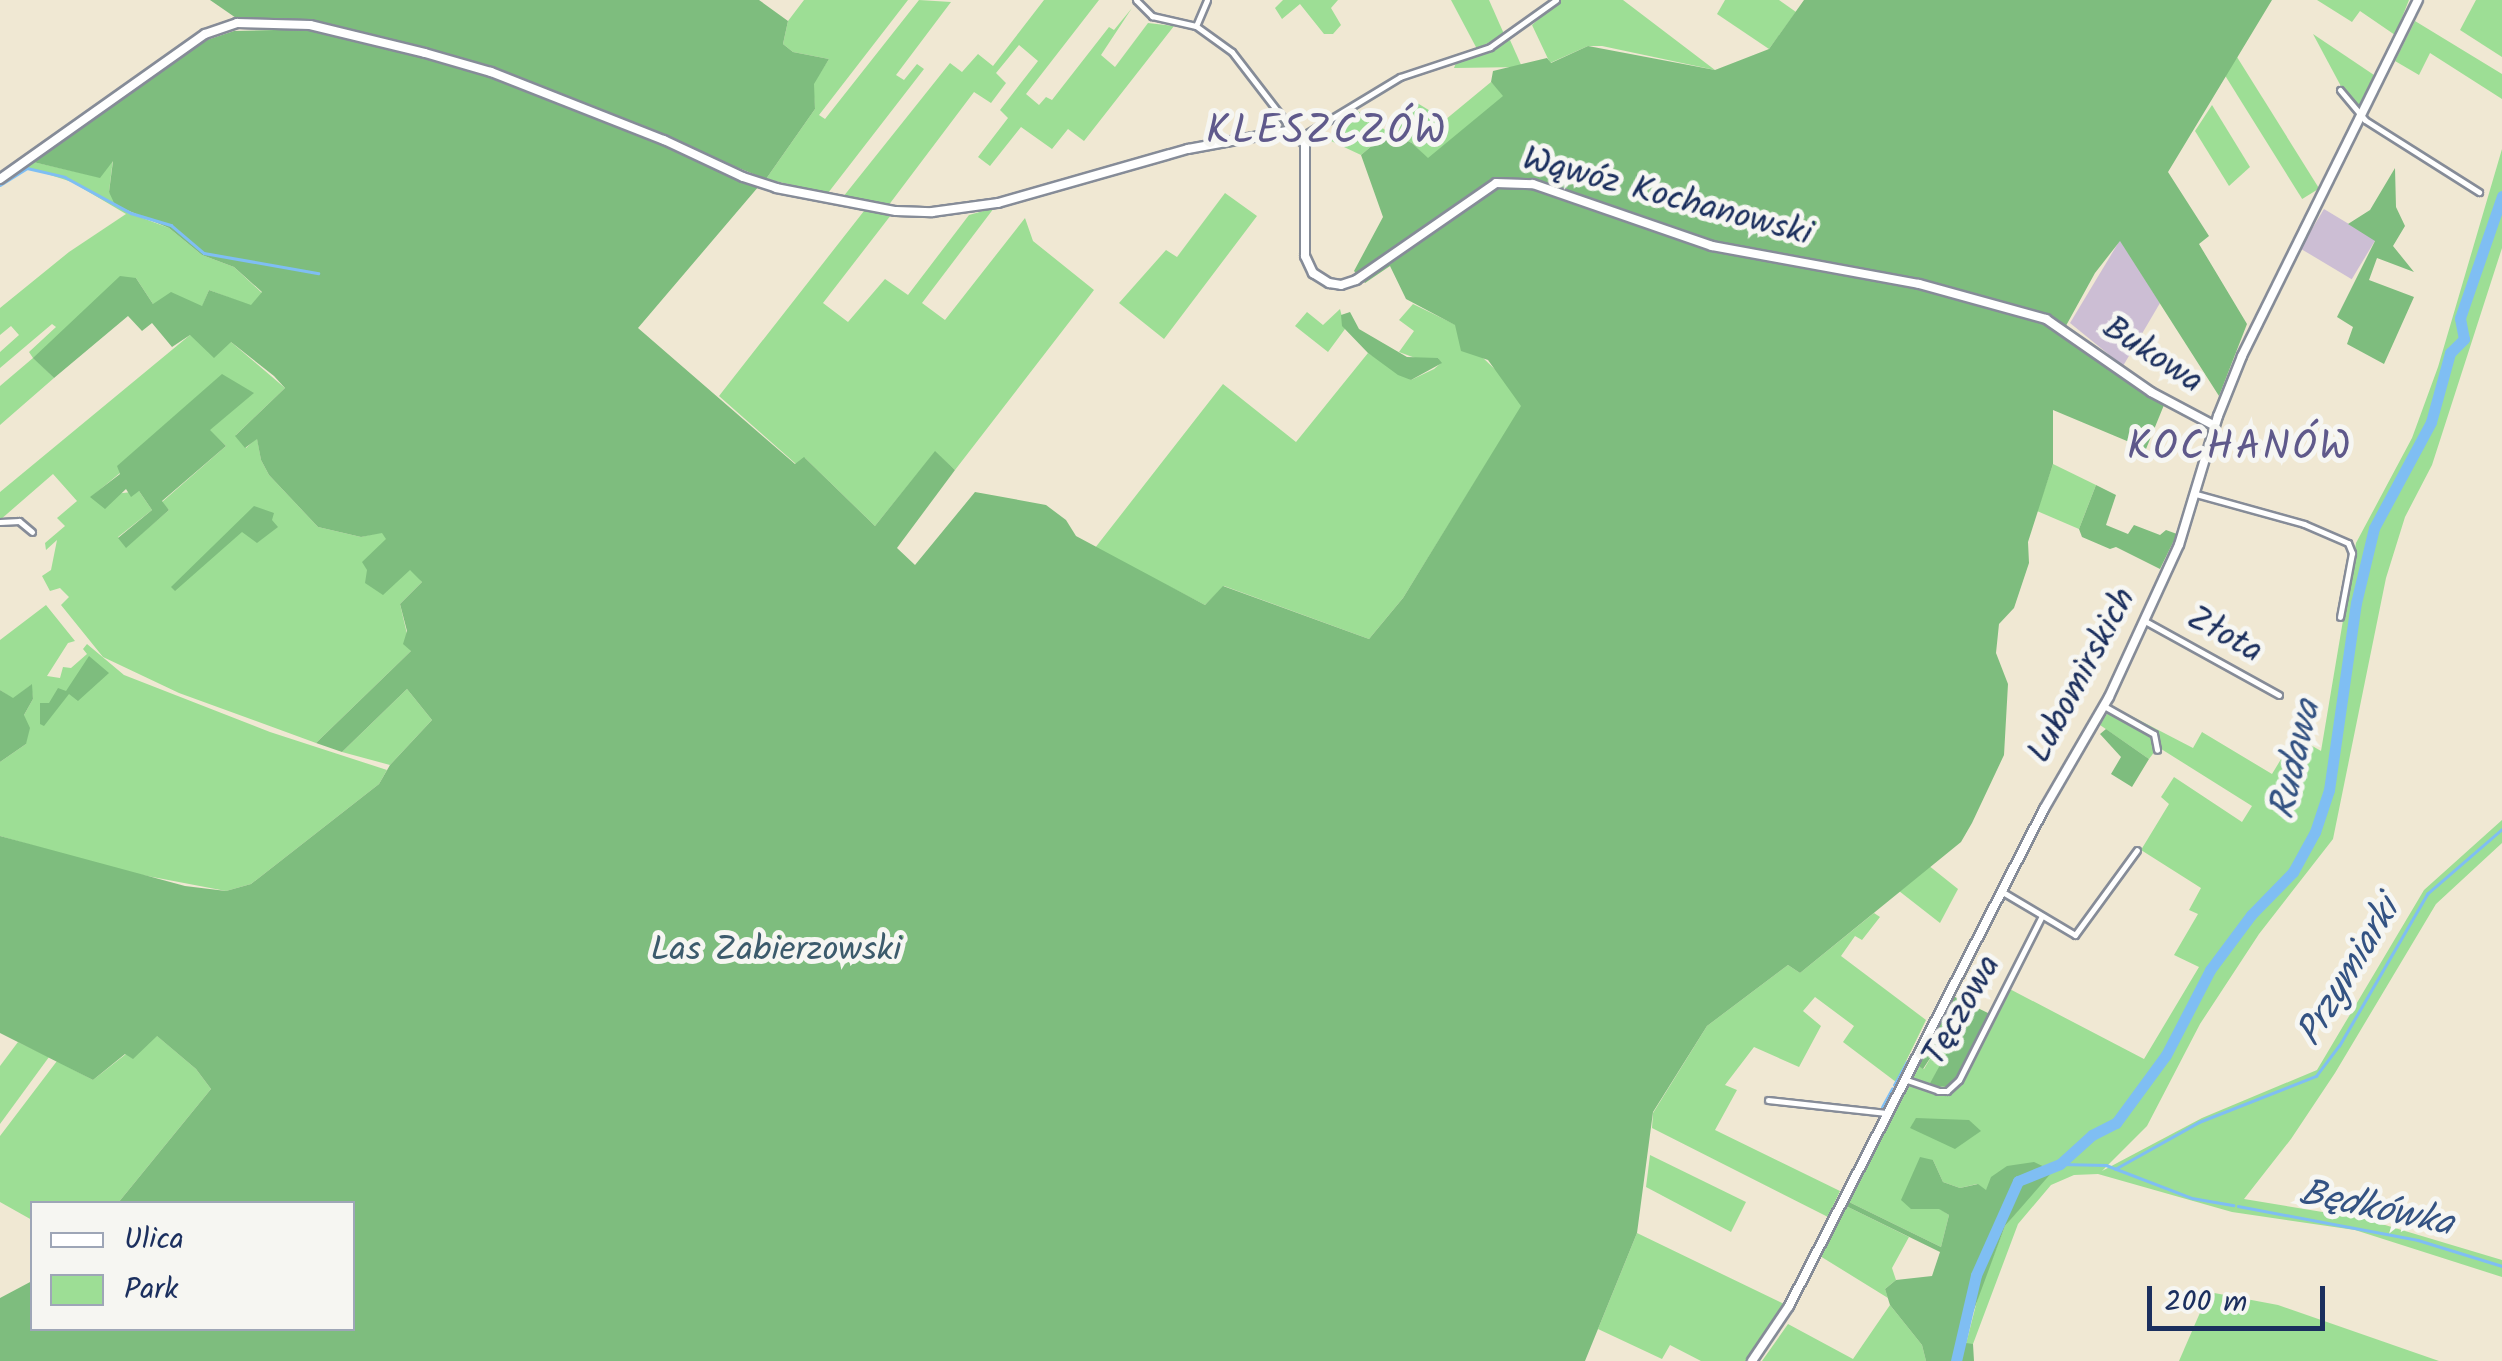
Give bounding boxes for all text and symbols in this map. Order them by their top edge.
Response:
district label: KLESZCZÓW [1206,108,1448,156]
street label: Wąwóz Kochanowski [1518,139,1816,257]
street label: Bukowa [2094,308,2210,404]
district label: KOCHANÓW [2127,424,2353,472]
street label: Lubomirskich [2019,581,2147,771]
street label: Złota [2179,598,2269,674]
water label: Rudawa [2261,696,2333,824]
water label: Przymiarki [2288,891,2412,1055]
park label: Las Zabierzowski [650,930,902,972]
street label: Tęczowa [1915,948,2011,1074]
water label: Będkówka [2295,1171,2457,1249]
legend [30,1201,355,1331]
text: Ulica [124,1216,184,1264]
text: Park [124,1266,178,1314]
scale bar [2152,1266,2330,1328]
text: 200 m [2164,1279,2247,1327]

